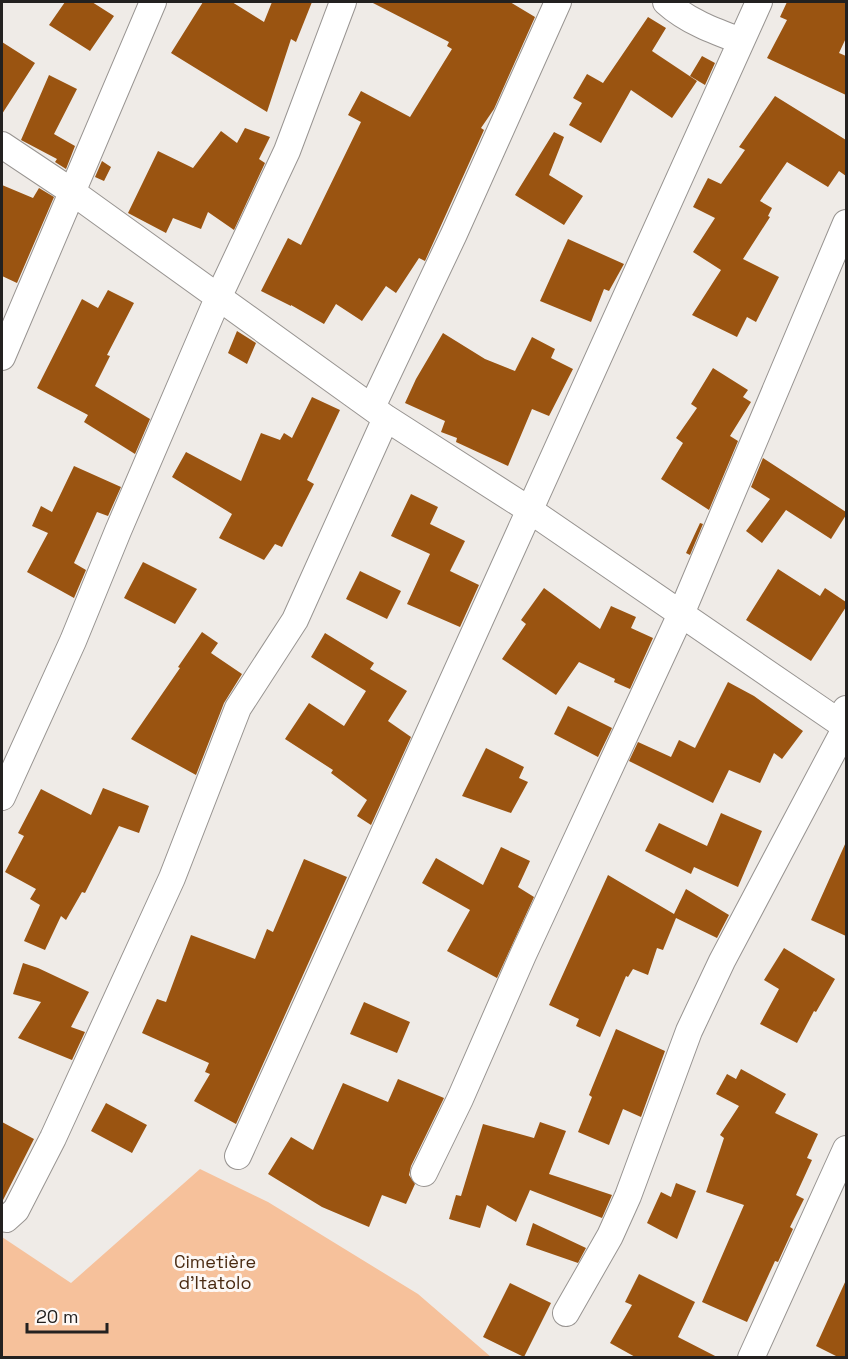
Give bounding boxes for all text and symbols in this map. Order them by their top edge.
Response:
park label: Cimetière d'Itatolo [174,1250,256,1294]
scale bar [27,1296,106,1334]
text: 20 m [36,1305,79,1328]

